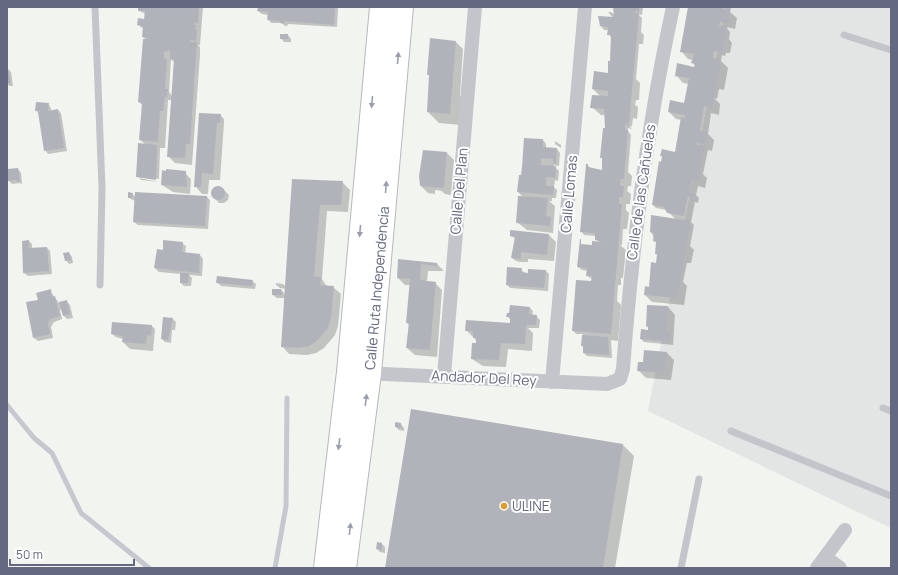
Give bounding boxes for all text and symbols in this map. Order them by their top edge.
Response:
one-way arrow [394,52,401,64]
one-way arrow [369,96,376,108]
street label: Calle de las Cañuelas [622,123,659,261]
street label: Calle Del Plan [445,147,472,235]
street label: Calle Lomas [556,154,581,234]
one-way arrow [383,181,390,193]
street label: Calle Ruta Independencia [360,205,393,371]
one-way arrow [357,225,364,237]
street label: Andador Del Rey [431,365,538,390]
one-way arrow [363,394,370,406]
one-way arrow [336,438,342,450]
place label: ULINE [512,496,550,515]
marker: ULINE [499,501,509,511]
one-way arrow [347,523,353,535]
scale bar [10,541,134,567]
text: 50 m [16,546,43,563]

